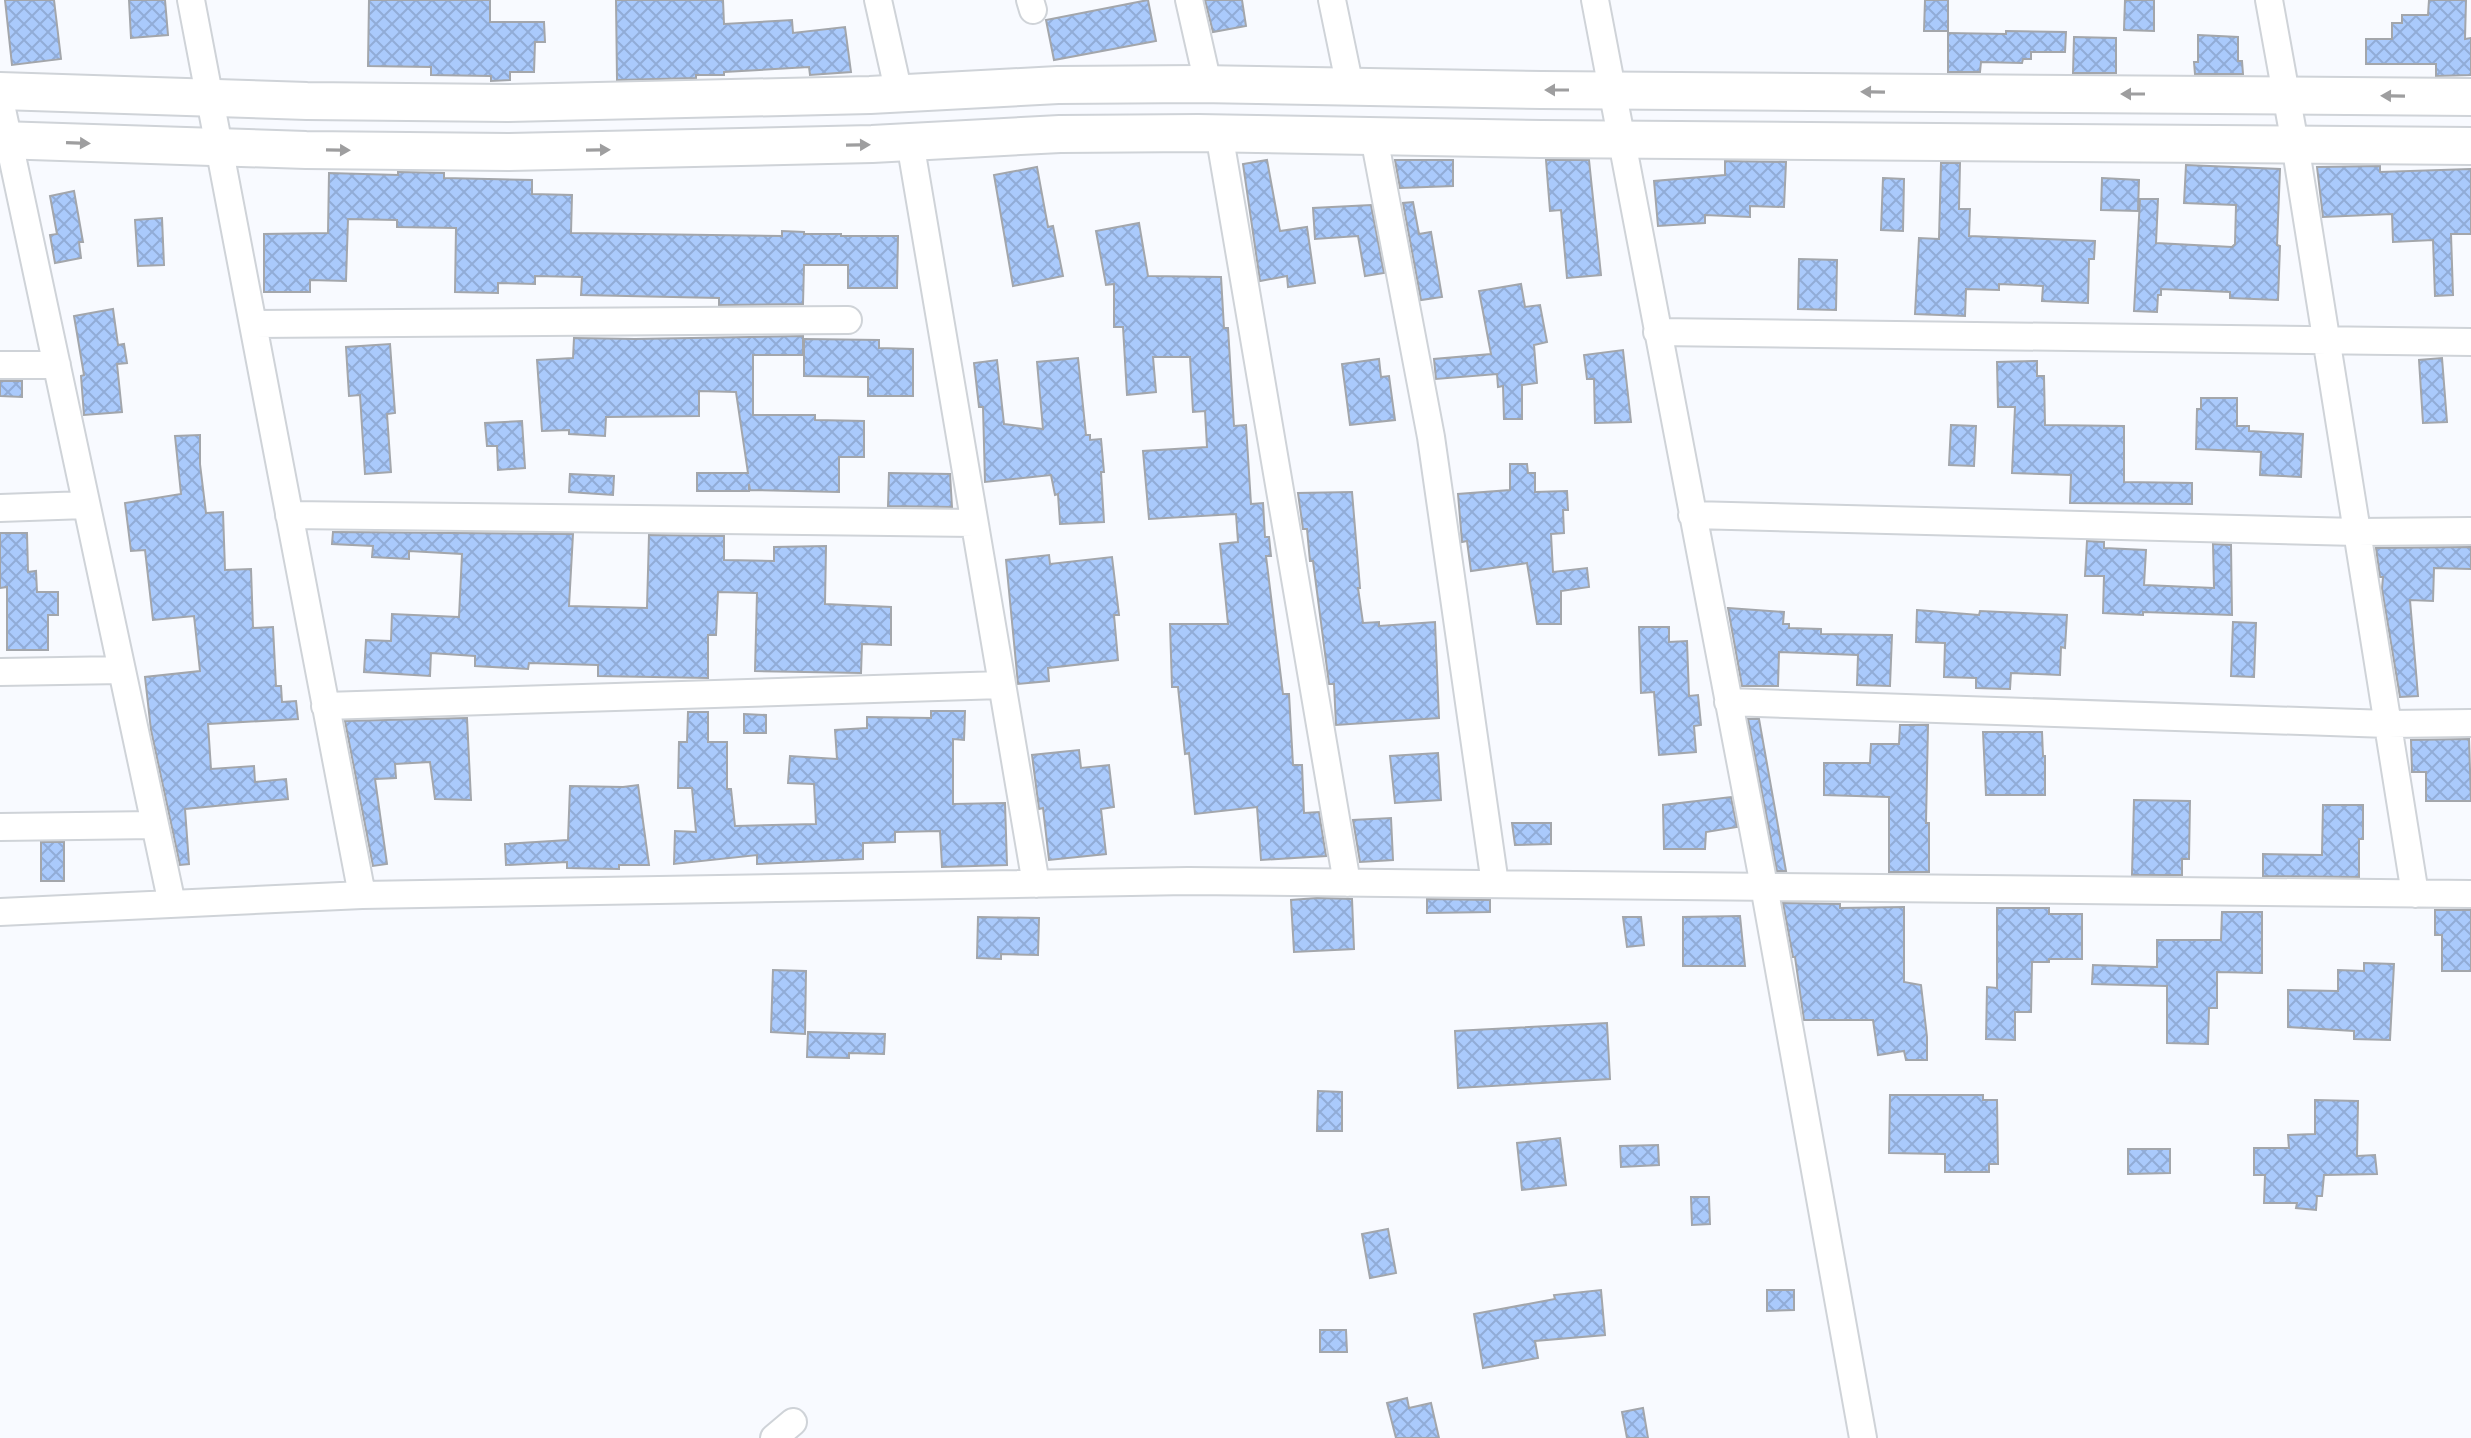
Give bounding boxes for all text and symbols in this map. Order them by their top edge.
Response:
one-way arrow [1544,84,1569,96]
one-way arrow [1860,85,1885,98]
one-way arrow [2120,88,2145,100]
one-way arrow [2380,90,2405,102]
one-way arrow [66,136,91,149]
one-way arrow [846,138,871,151]
one-way arrow [326,144,351,156]
one-way arrow [586,144,611,156]

